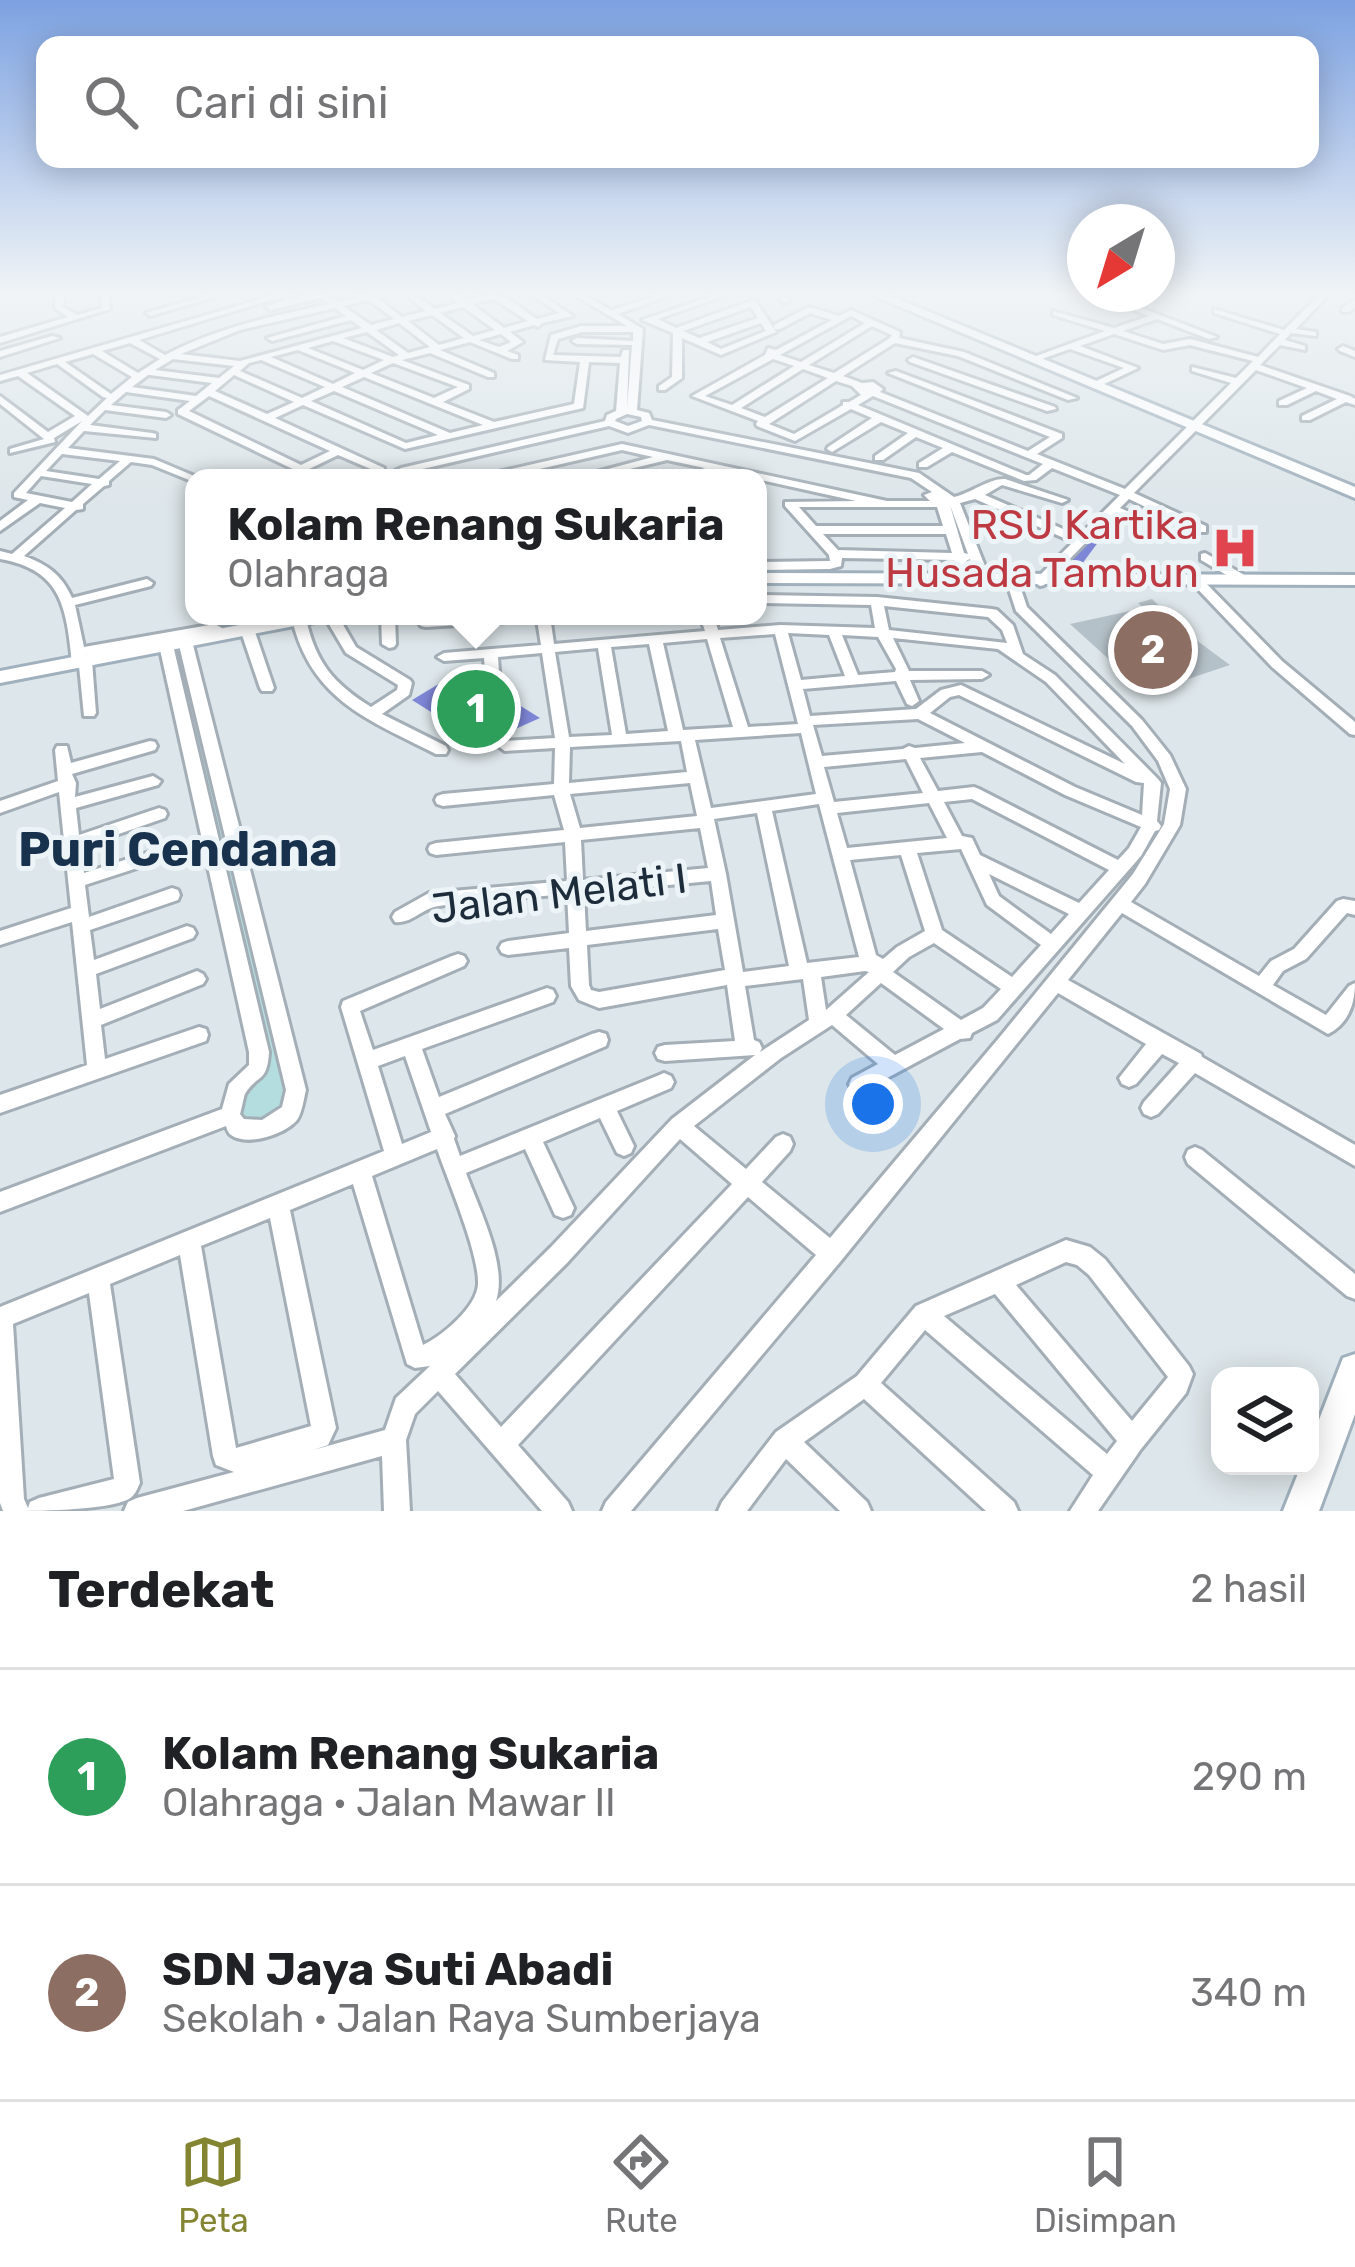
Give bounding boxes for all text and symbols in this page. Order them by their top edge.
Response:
search box [36,36,1319,168]
icon: search [78,69,144,135]
text: Cari di sini [174,76,389,129]
north arrow [1067,204,1175,312]
popup [185,469,767,625]
text: Kolam Renang Sukaria [227,498,725,551]
place label: RSU Kartika Husada Tambun [885,500,1199,598]
hospital icon: RSU Kartika Husada Tambun [1210,523,1260,573]
text: Olahraga [227,551,389,597]
pin: 2 [1114,605,1192,695]
pin: 1 [437,664,515,754]
district label: Puri Cendana [18,821,338,878]
street label: Jalan Melati I [428,854,690,934]
your location [843,1074,903,1134]
map controls [1211,1367,1319,1475]
button: layers [1211,1367,1319,1475]
text: Terdekat [48,1559,274,1620]
text: 2 hasil [1190,1566,1307,1612]
text: Kolam Renang Sukaria [162,1727,659,1780]
text: 1 [77,1754,97,1800]
text: 290 m [1192,1754,1307,1800]
text: Olahraga · Jalan Mawar II [162,1780,616,1826]
text: SDN Jaya Suti Abadi [162,1943,613,1996]
text: 2 [74,1970,100,2016]
text: 340 m [1190,1970,1307,2016]
text: Sekolah · Jalan Raya Sumberjaya [162,1996,761,2042]
tab: Peta [178,2129,249,2240]
tab: Rute [605,2129,678,2240]
tab: Disimpan [1034,2129,1177,2240]

